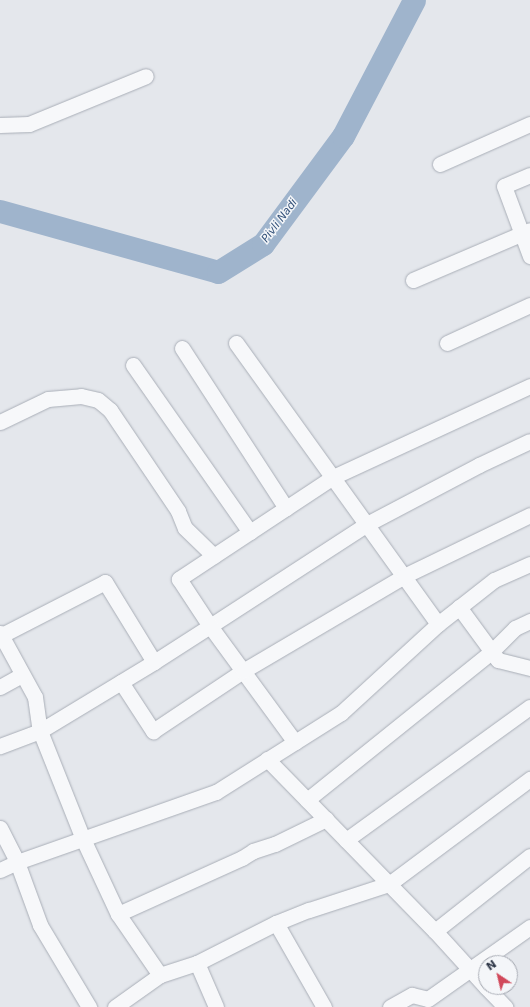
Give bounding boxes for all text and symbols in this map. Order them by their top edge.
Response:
water label: Pivli Nadi [259,197,301,245]
north arrow [478,955,518,995]
text: N [484,958,499,974]

